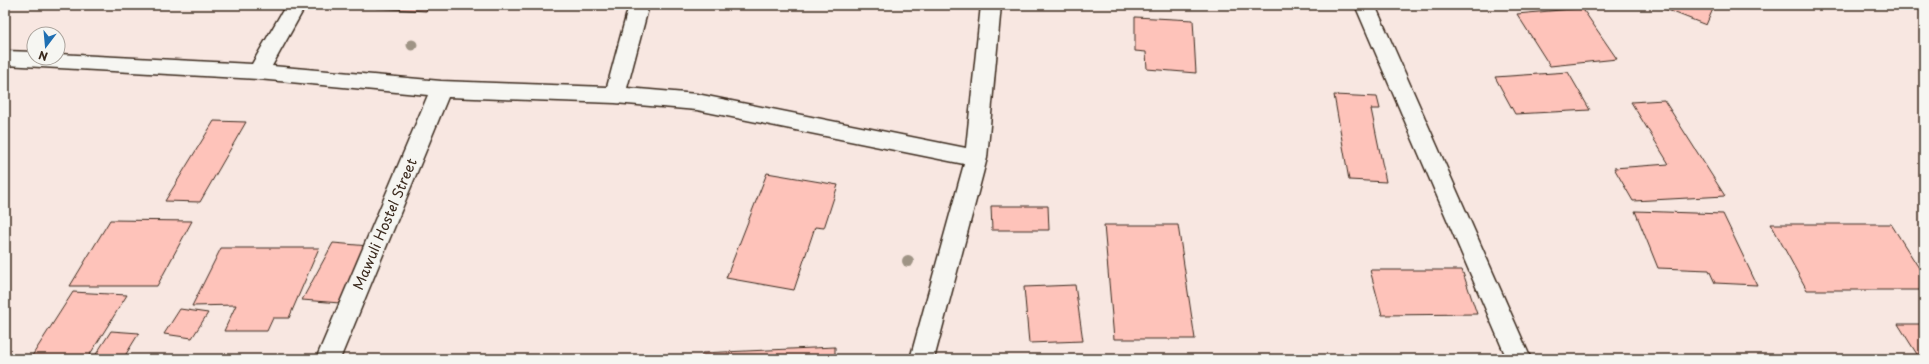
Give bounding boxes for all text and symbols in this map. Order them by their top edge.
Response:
north arrow [26,26,66,66]
text: N [36,47,50,65]
street label: Mawuli Hostel Street [347,154,422,293]

